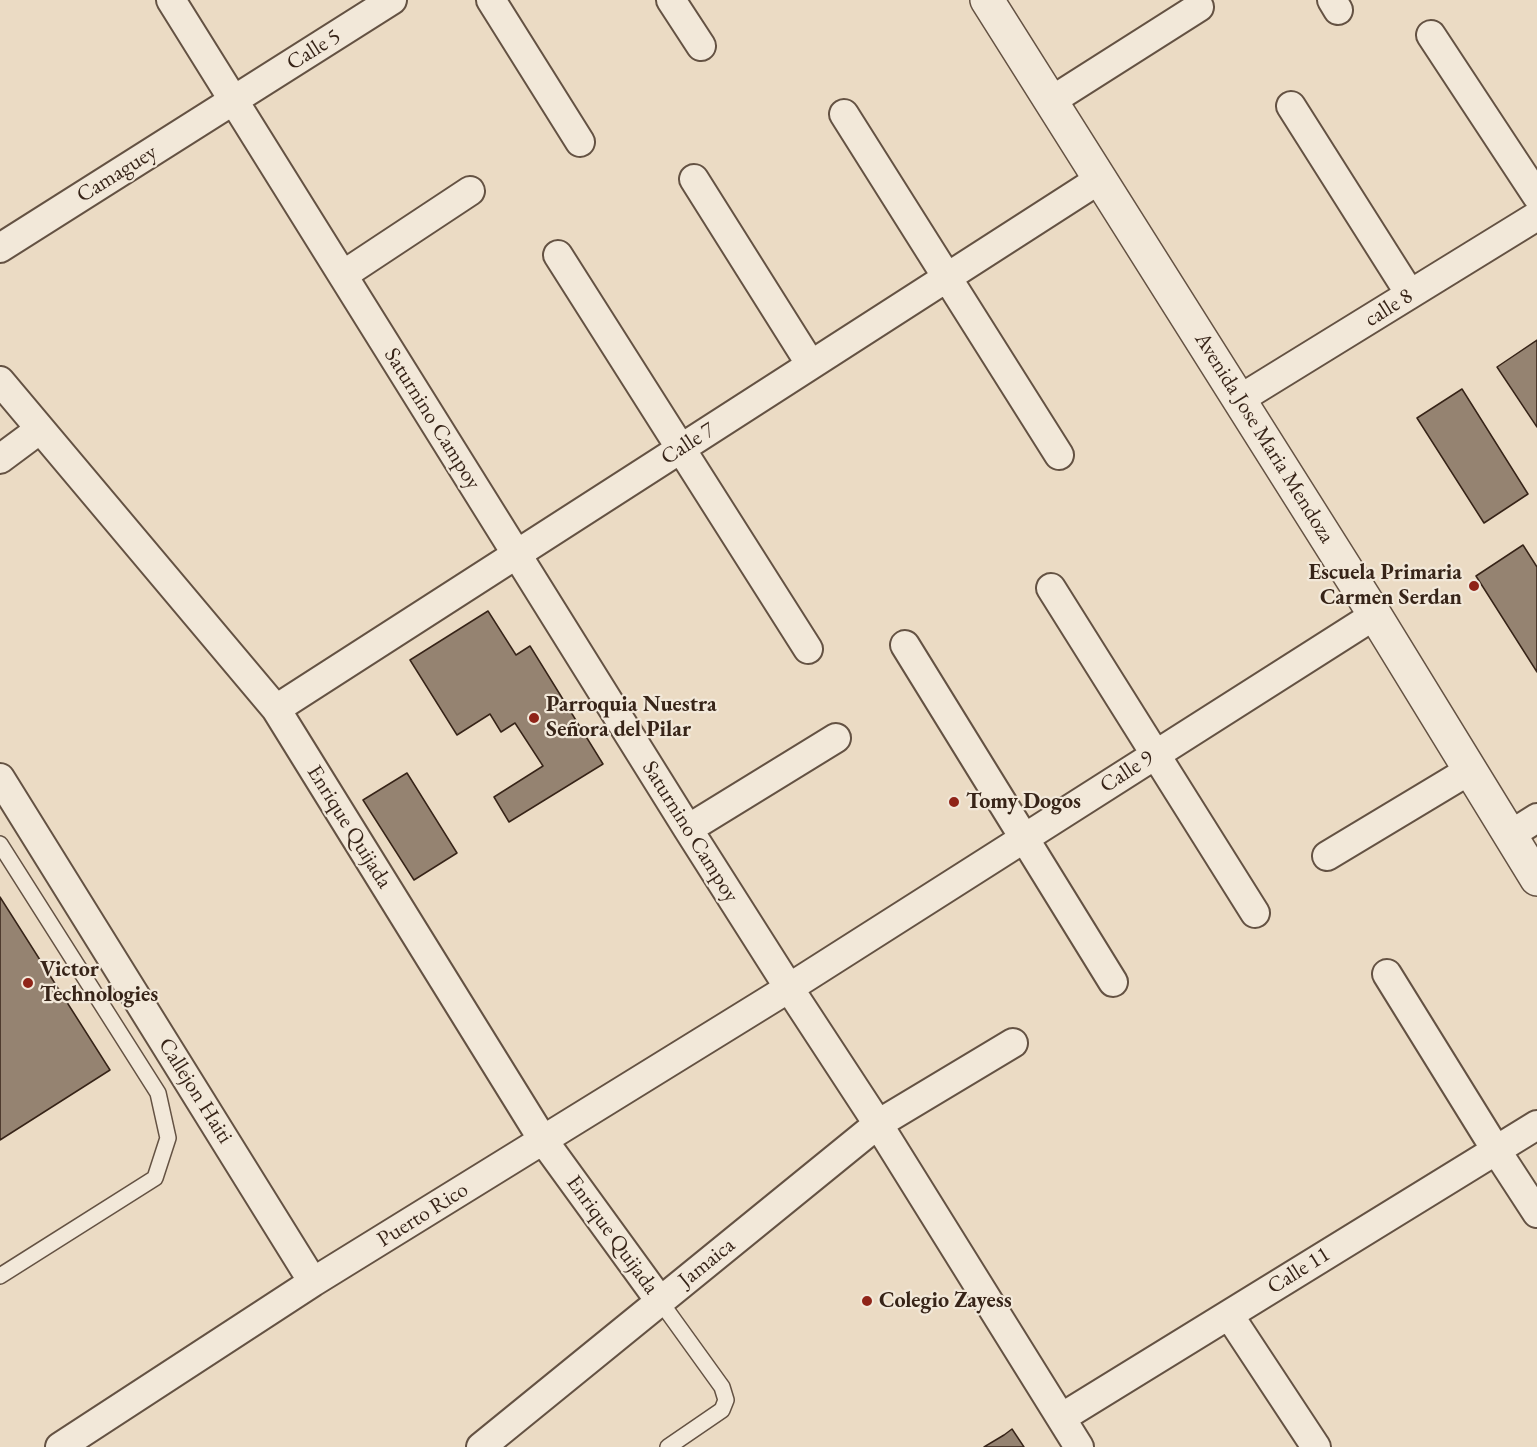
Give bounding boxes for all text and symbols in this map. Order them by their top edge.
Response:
street label: Calle 5 [282,23,346,77]
street label: Camaguey [72,139,162,209]
street label: calle 8 [1360,283,1418,333]
street label: Avenida Jose Maria Mendoza [1188,328,1340,548]
street label: Saturnino Campoy [378,343,486,495]
street label: Calle 7 [656,417,720,471]
place label: Escuela Primaria Carmen Serdan [1308,560,1462,612]
marker: Escuela Primaria Carmen Serdan [1467,579,1481,593]
place label: Parroquia Nuestra Señora del Pilar [546,692,717,744]
marker: Parroquia Nuestra Señora del Pilar [527,711,541,725]
street label: Calle 9 [1095,745,1159,799]
street label: Saturnino Campoy [636,756,744,908]
street label: Enrique Quijada [301,761,397,893]
place label: Tomy Dogos [966,789,1081,815]
marker: Tomy Dogos [947,795,961,809]
place label: Victor Technologies [40,957,158,1008]
marker: Victor Technologies [21,976,35,990]
street label: Callejon Haiti [152,1033,238,1149]
street label: Enrique Quijada [560,1171,664,1299]
street label: Puerto Rico [373,1177,473,1253]
street label: Jamaica [673,1232,741,1294]
street label: Calle 11 [1263,1242,1335,1300]
place label: Colegio Zayess [879,1288,1012,1314]
marker: Colegio Zayess [860,1294,874,1308]

